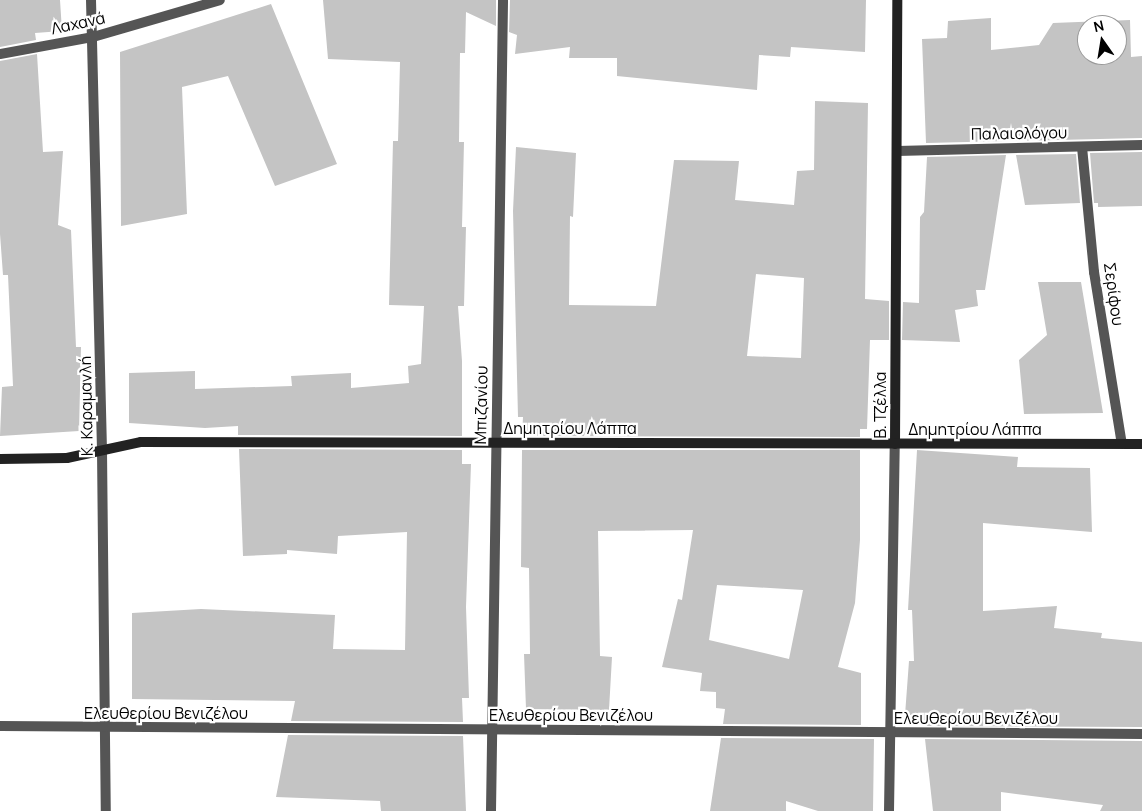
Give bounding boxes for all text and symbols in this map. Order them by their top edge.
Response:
street label: Λαχανά [49,8,107,38]
north arrow [1077,15,1127,65]
text: N [1092,15,1106,36]
street label: Παλαιολόγου [971,123,1067,143]
street label: Σερίφου [1100,261,1128,327]
street label: Κ. Καραμανλή [76,356,96,456]
street label: Μπιζανίου [471,365,491,445]
street label: Β. Τζέλλα [870,371,890,439]
street label: Δημητρίου Λάππα [503,418,637,438]
street label: Δημητρίου Λάππα [908,419,1042,439]
street label: Ελευθερίου Βενιζέλου [84,703,248,723]
street label: Ελευθερίου Βενιζέλου [489,705,653,725]
street label: Ελευθερίου Βενιζέλου [894,708,1058,728]

